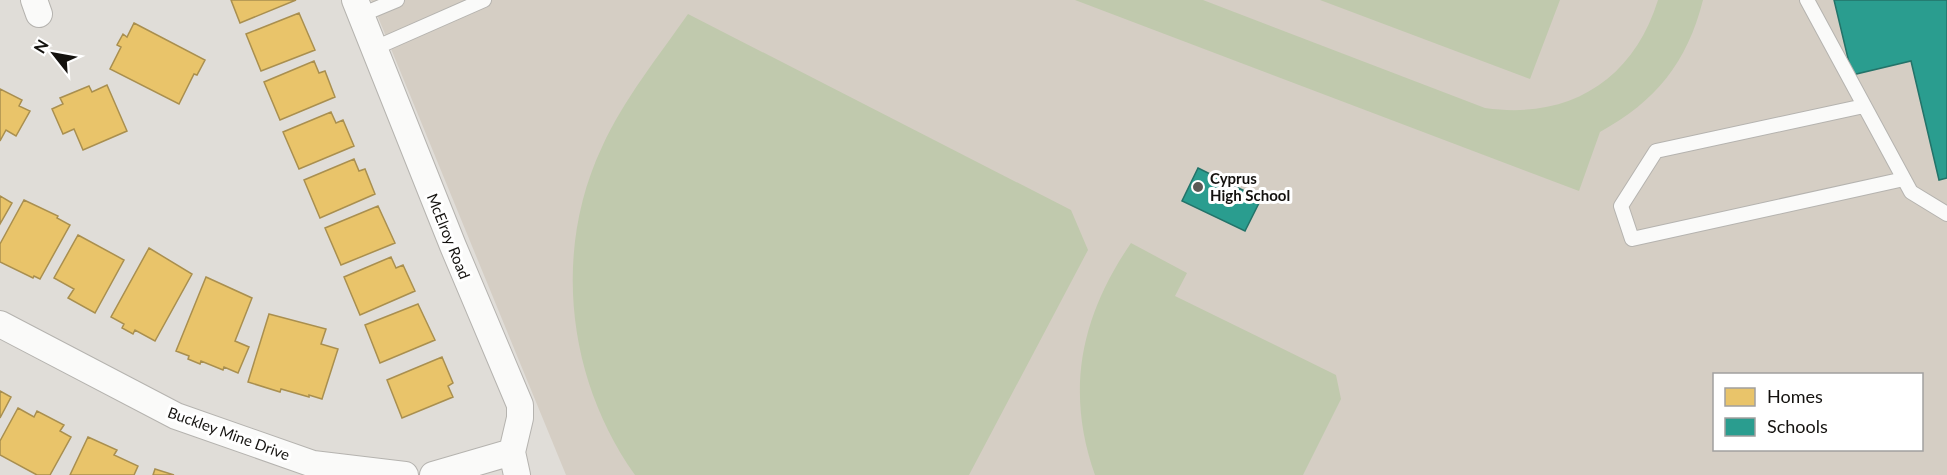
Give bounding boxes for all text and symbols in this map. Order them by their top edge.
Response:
north arrow [24,24,84,84]
text: N [29,36,52,56]
place label: Cyprus High School [1210,169,1290,204]
marker: Cyprus High School [1191,180,1205,194]
street label: McElroy Road [424,191,474,281]
legend [1713,373,1923,451]
text: Homes [1767,385,1823,407]
street label: Buckley Mine Drive [166,403,293,463]
text: Schools [1767,415,1828,437]

